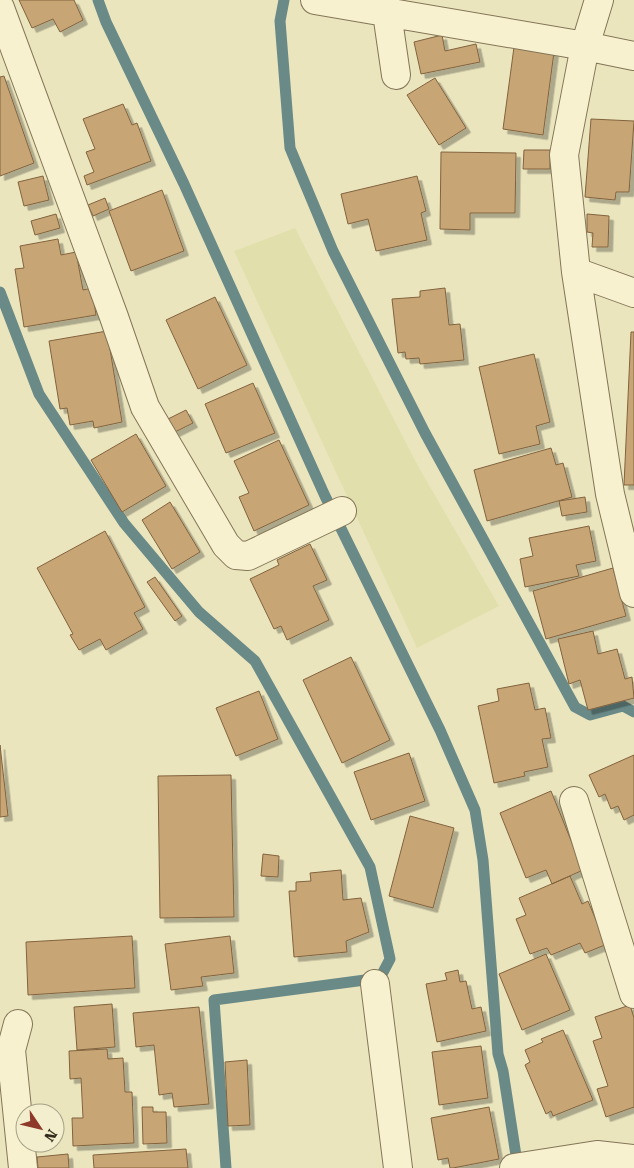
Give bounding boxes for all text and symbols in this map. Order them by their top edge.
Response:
north arrow [15,1103,65,1153]
text: N [41,1126,60,1145]

